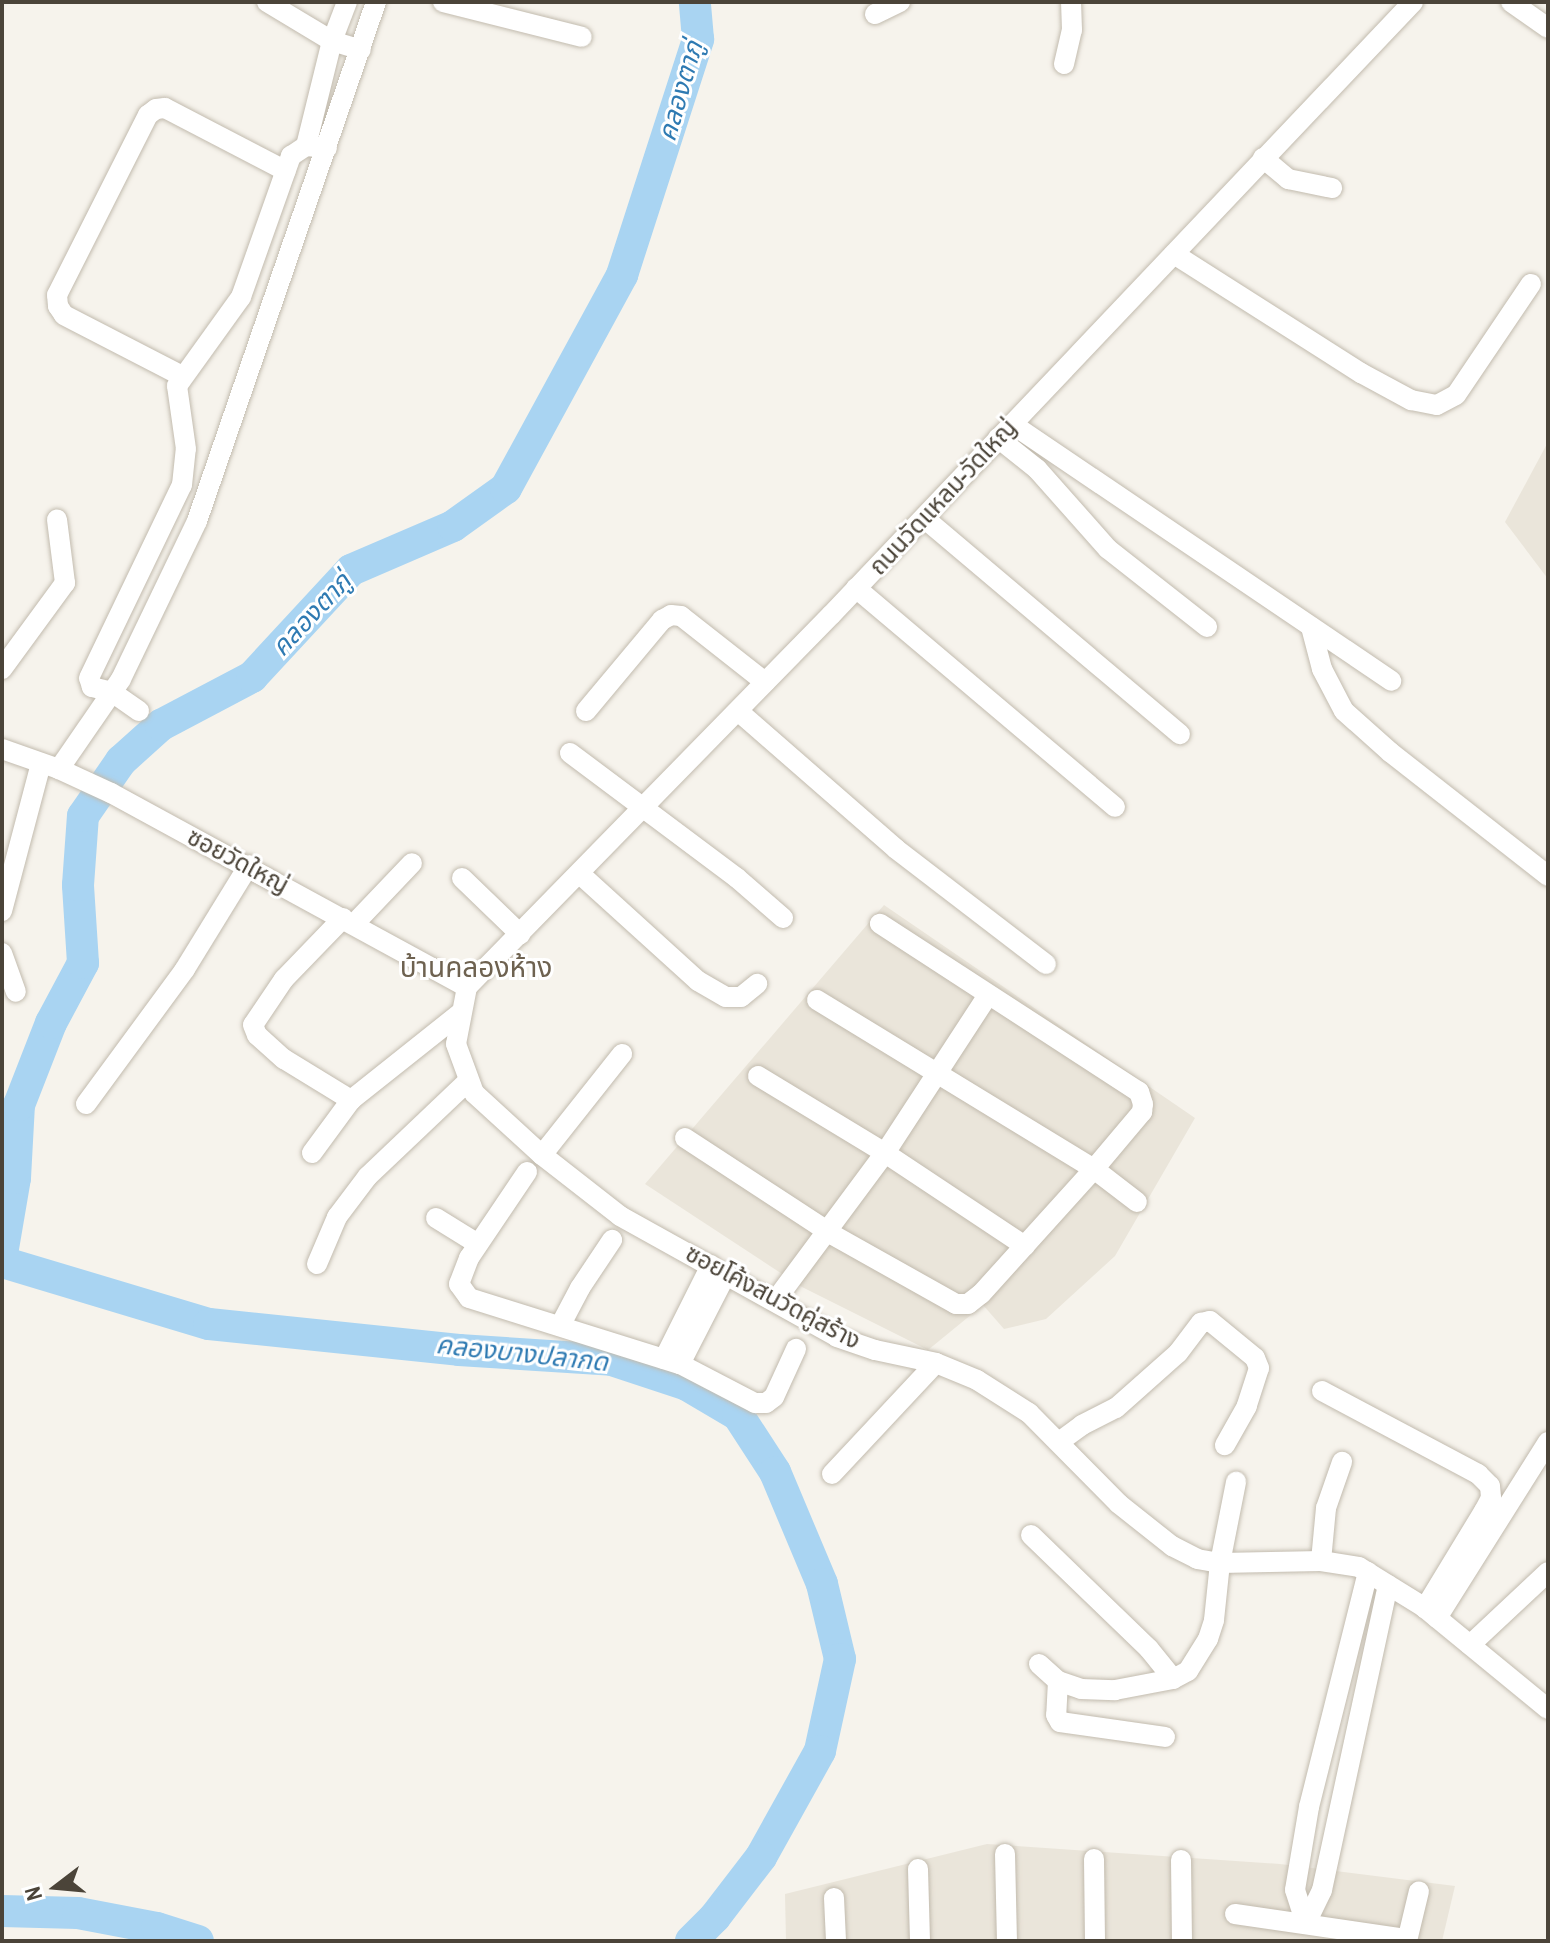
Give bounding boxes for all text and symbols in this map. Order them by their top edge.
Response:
water label: คลองตาภู่ [651,37,709,145]
street label: ถนนวัดแหลม-วัดใหญ่ [863,413,1023,581]
water label: คลองตาภู่ [265,566,357,662]
street label: ซอยวัดใหญ่ [182,822,294,900]
district label: บ้านคลองห้าง [400,950,552,984]
street label: ซอยโค้งสนวัดคู่สร้าง [681,1239,865,1355]
water label: คลองบางปลากด [435,1328,609,1378]
north arrow [16,1847,96,1927]
text: N [17,1883,49,1904]

